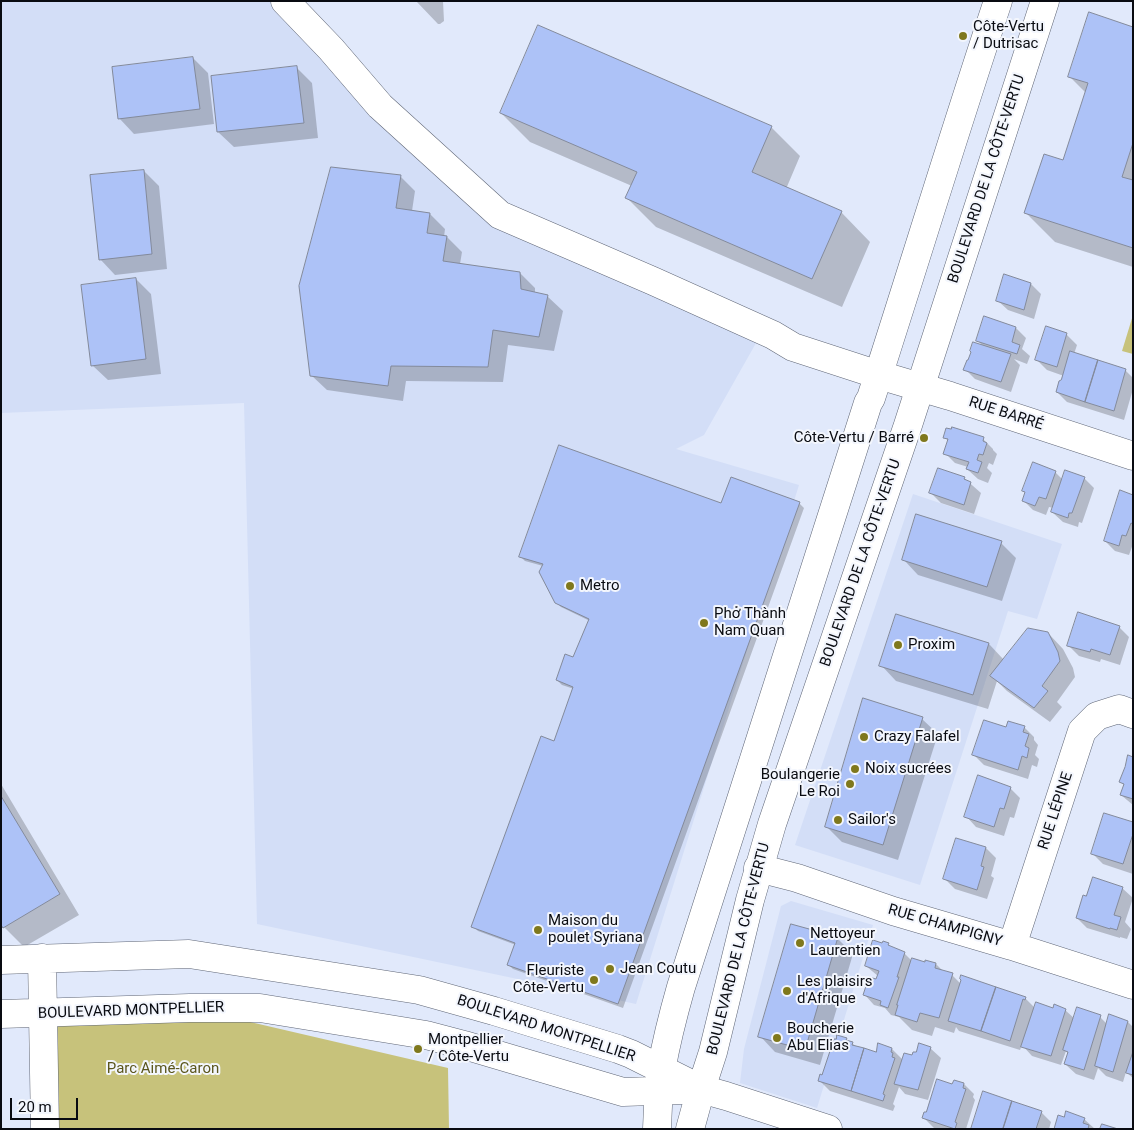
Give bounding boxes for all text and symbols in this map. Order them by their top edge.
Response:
place label: Côte-Vertu / Dutrisac [973,18,1044,53]
marker: Côte-Vertu / Dutrisac [957,30,969,42]
street label: BOULEVARD DE LA CÔTE-VERTU [945,72,1029,286]
street label: RUE BARRÉ [966,393,1046,435]
place label: Côte-Vertu / Barré [794,429,914,447]
marker: Côte-Vertu / Barré [918,432,930,444]
street label: BOULEVARD DE LA CÔTE-VERTU [817,457,905,669]
place label: Metro [580,577,619,595]
marker: Metro [564,580,576,592]
place label: Phở Thành Nam Quan [714,605,786,640]
marker: Phở Thành Nam Quan [698,617,710,629]
place label: Proxim [908,636,955,654]
marker: Proxim [892,639,904,651]
place label: Crazy Falafel [874,728,960,746]
marker: Crazy Falafel [858,731,870,743]
place label: Noix sucrées [865,760,952,778]
marker: Noix sucrées [849,763,861,775]
place label: Boulangerie Le Roi [761,766,840,801]
street label: RUE LÉPINE [1035,770,1077,852]
marker: Boulangerie Le Roi [844,778,856,790]
place label: Sailor's [848,811,896,829]
marker: Sailor's [832,814,844,826]
street label: BOULEVARD DE LA CÔTE-VERTU [704,841,774,1057]
street label: RUE CHAMPIGNY [886,901,1004,951]
place label: Maison du poulet Syriana [548,912,643,947]
marker: Maison du poulet Syriana [532,924,544,936]
place label: Nettoyeur Laurentien [810,925,880,960]
marker: Nettoyeur Laurentien [794,937,806,949]
place label: Jean Coutu [620,960,696,978]
place label: Fleuriste Côte-Vertu [513,962,584,997]
marker: Jean Coutu [604,963,616,975]
place label: Les plaisirs d'Afrique [797,973,873,1008]
marker: Fleuriste Côte-Vertu [588,974,600,986]
marker: Les plaisirs d'Afrique [781,985,793,997]
street label: BOULEVARD MONTPELLIER [455,992,637,1066]
street label: BOULEVARD MONTPELLIER [38,999,224,1023]
place label: Boucherie Abu Elias [787,1020,854,1055]
place label: Montpellier / Côte-Vertu [428,1031,509,1066]
marker: Boucherie Abu Elias [771,1032,783,1044]
marker: Montpellier / Côte-Vertu [412,1043,424,1055]
park label: Parc Aimé-Caron [107,1060,219,1078]
scale bar [12,1088,80,1120]
text: 20 m [18,1098,52,1116]

